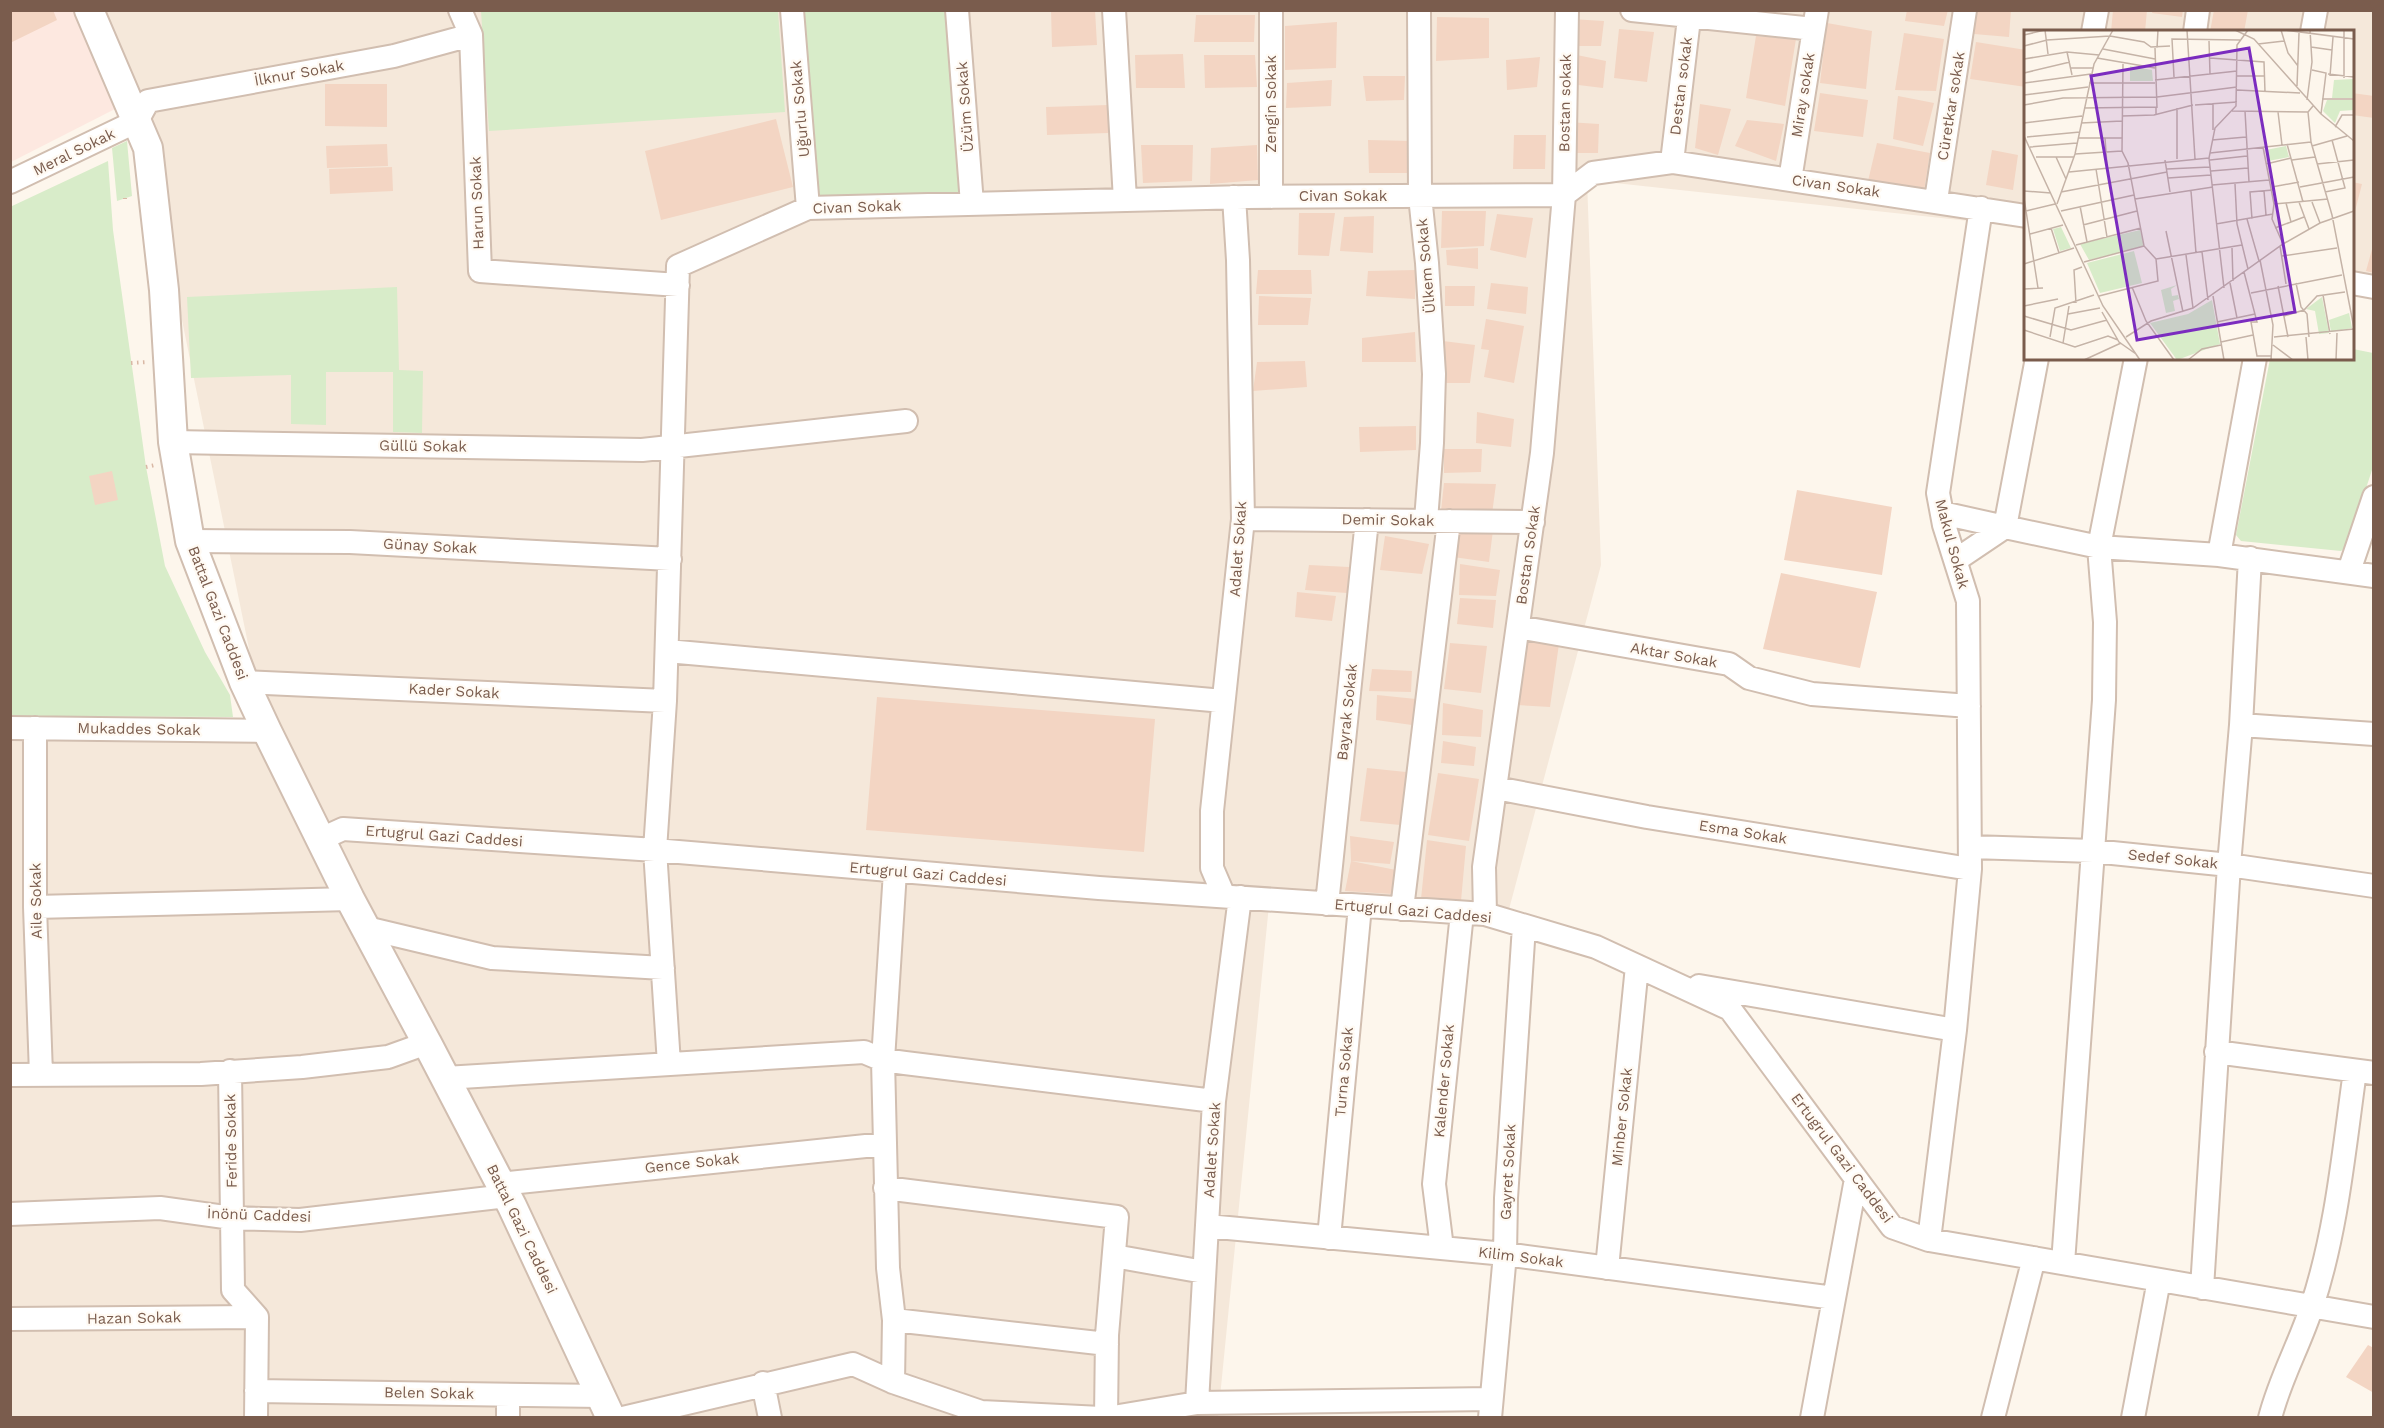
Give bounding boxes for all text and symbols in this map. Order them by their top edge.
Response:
inset map [2024,30,2354,360]
street label: Destan sokak [1666,35,1696,136]
street label: Cüretkar sokak [1933,50,1969,162]
street label: Miray sokak [1787,51,1819,139]
street label: Bostan sokak [1555,53,1575,152]
street label: Zengin Sokak [1262,55,1280,153]
street label: İlknur Sokak [253,56,346,90]
street label: Uğurlu Sokak [787,60,813,158]
street label: Üzüm Sokak [953,60,977,153]
street label: Meral Sokak [30,124,118,180]
street label: Harun Sokak [466,156,488,250]
street label: Civan Sokak [1791,171,1882,201]
street label: Civan Sokak [1299,187,1388,205]
street label: Civan Sokak [812,196,902,218]
street label: Ülkem Sokak [1413,217,1439,314]
street label: Güllü Sokak [379,436,467,456]
street label: Makul Sokak [1931,497,1973,591]
street label: Adalet Sokak [1226,500,1250,598]
street label: Bostan Sokak [1512,504,1544,606]
street label: Demir Sokak [1342,510,1435,530]
street label: Günay Sokak [383,535,478,557]
street label: Battal Gazi Caddesi [184,544,252,682]
street label: Aktar Sokak [1629,638,1719,672]
street label: Bayrak Sokak [1333,662,1361,761]
street label: Kader Sokak [408,680,500,702]
street label: Mukaddes Sokak [77,719,201,739]
street label: Esma Sokak [1698,816,1789,848]
street label: Ertugrul Gazi Caddesi [365,822,523,850]
street label: Sedef Sokak [2127,845,2219,873]
street label: Ertugrul Gazi Caddesi [849,858,1007,890]
street label: Aile Sokak [26,862,46,939]
street label: Ertugrul Gazi Caddesi [1334,895,1492,927]
street label: Kalender Sokak [1430,1023,1458,1138]
street label: Turna Sokak [1331,1026,1357,1118]
street label: Minber Sokak [1608,1066,1636,1167]
street label: Ertugrul Gazi Caddesi [1787,1090,1897,1226]
street label: Feride Sokak [221,1093,241,1188]
street label: Adalet Sokak [1200,1101,1224,1199]
street label: Gayret Sokak [1496,1123,1520,1221]
street label: Gence Sokak [644,1149,741,1177]
street label: Battal Gazi Caddesi [483,1161,561,1297]
street label: İnönü Caddesi [206,1204,312,1226]
street label: Kilim Sokak [1477,1243,1565,1271]
street label: Hazan Sokak [87,1308,182,1328]
street label: Belen Sokak [384,1383,475,1403]

